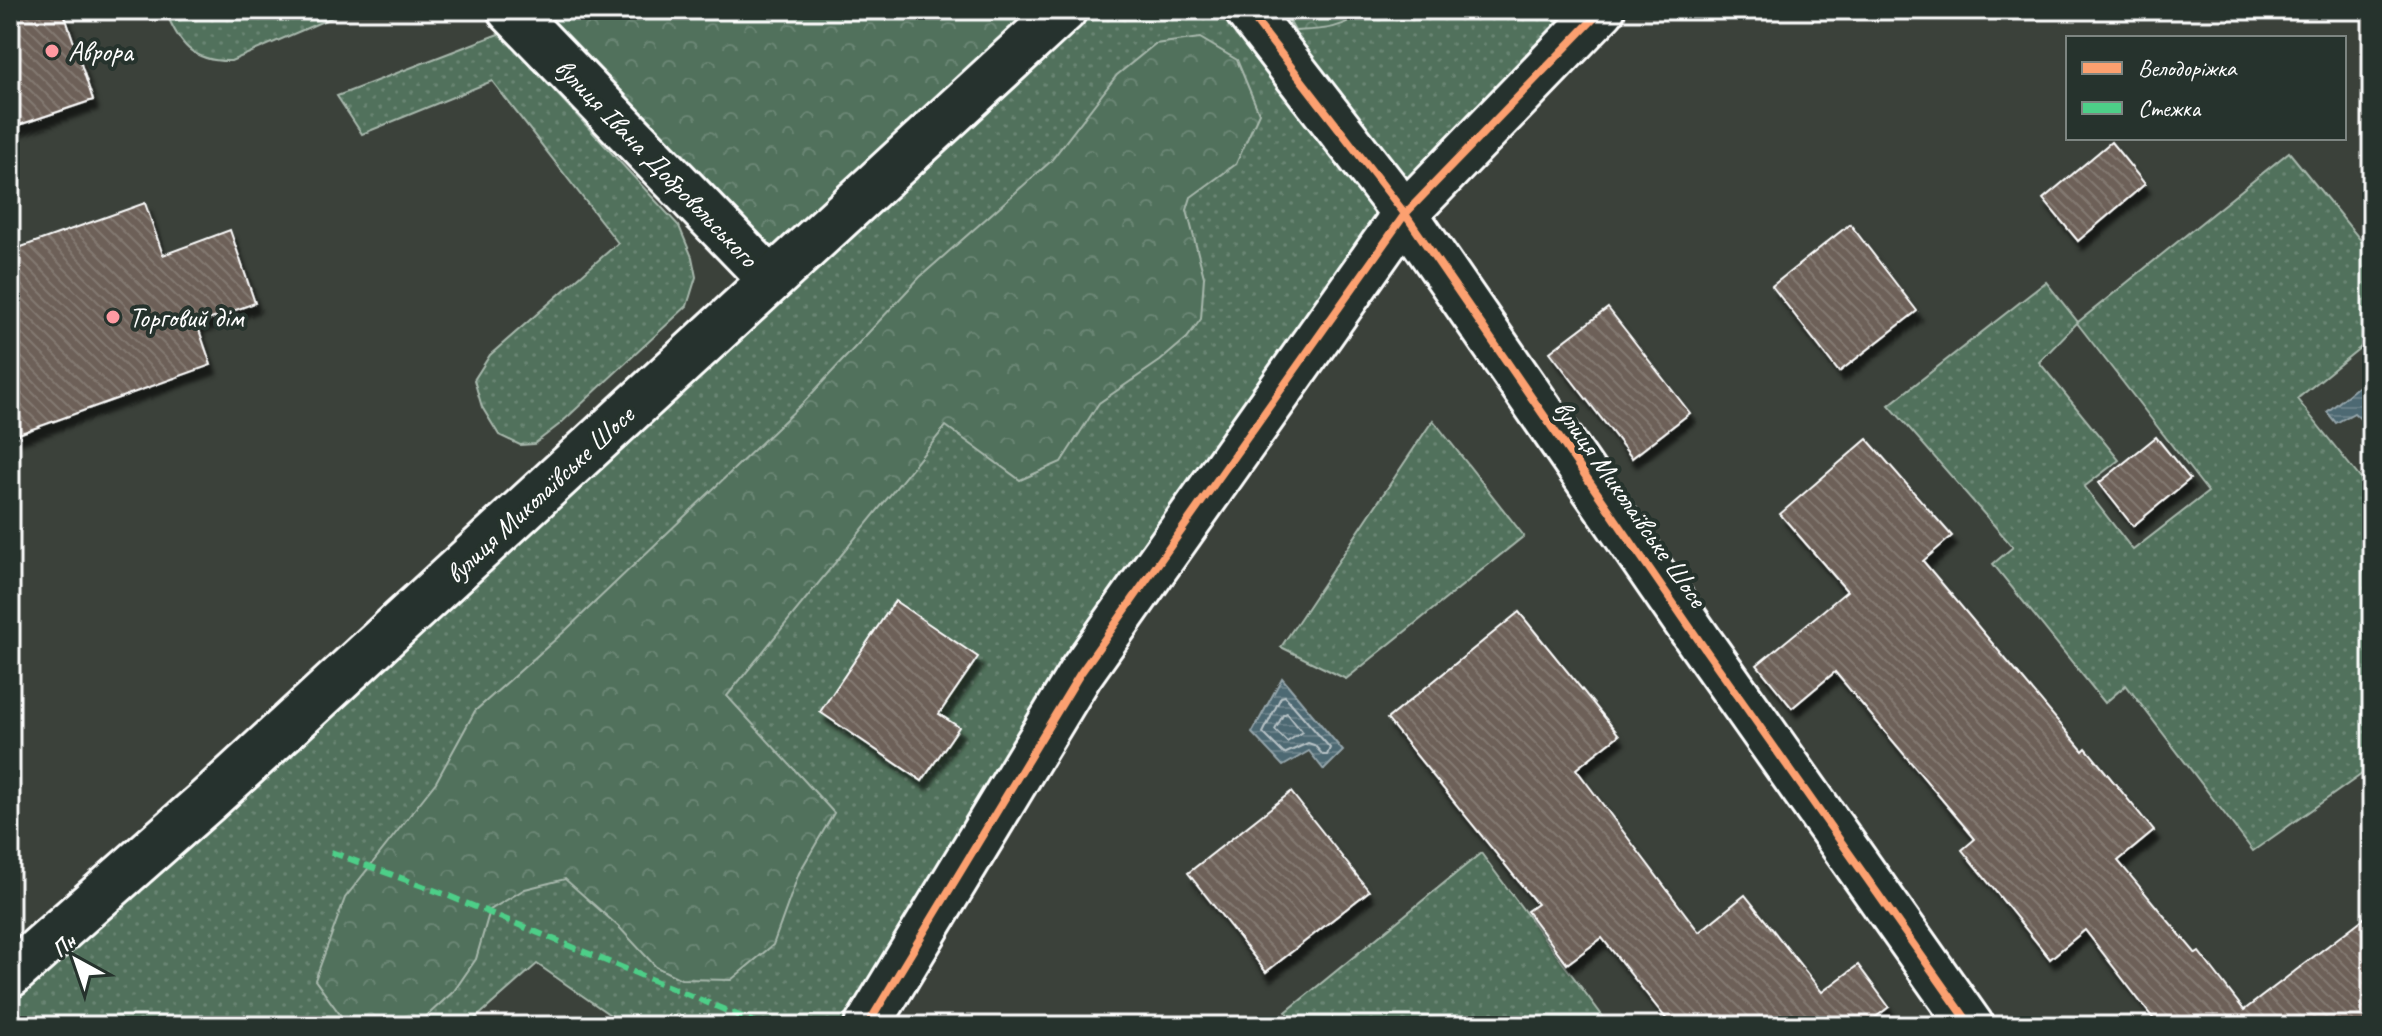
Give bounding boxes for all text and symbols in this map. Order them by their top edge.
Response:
place label: Аврора [68,34,135,69]
legend [2066,36,2346,140]
marker: Аврора [43,42,61,60]
street label: вулиця Івана Добровольського [548,50,767,276]
text: Велодоріжка [2138,53,2238,83]
text: Стежка [2138,93,2202,123]
place label: Торговий дім [129,300,245,335]
marker: Торговий дім [104,308,122,326]
street label: вулиця Миколаївське Шосе [1546,393,1716,615]
street label: вулиця Миколаївське Шосе [438,397,642,591]
north arrow [36,920,116,1000]
text: Пн [46,927,83,964]

